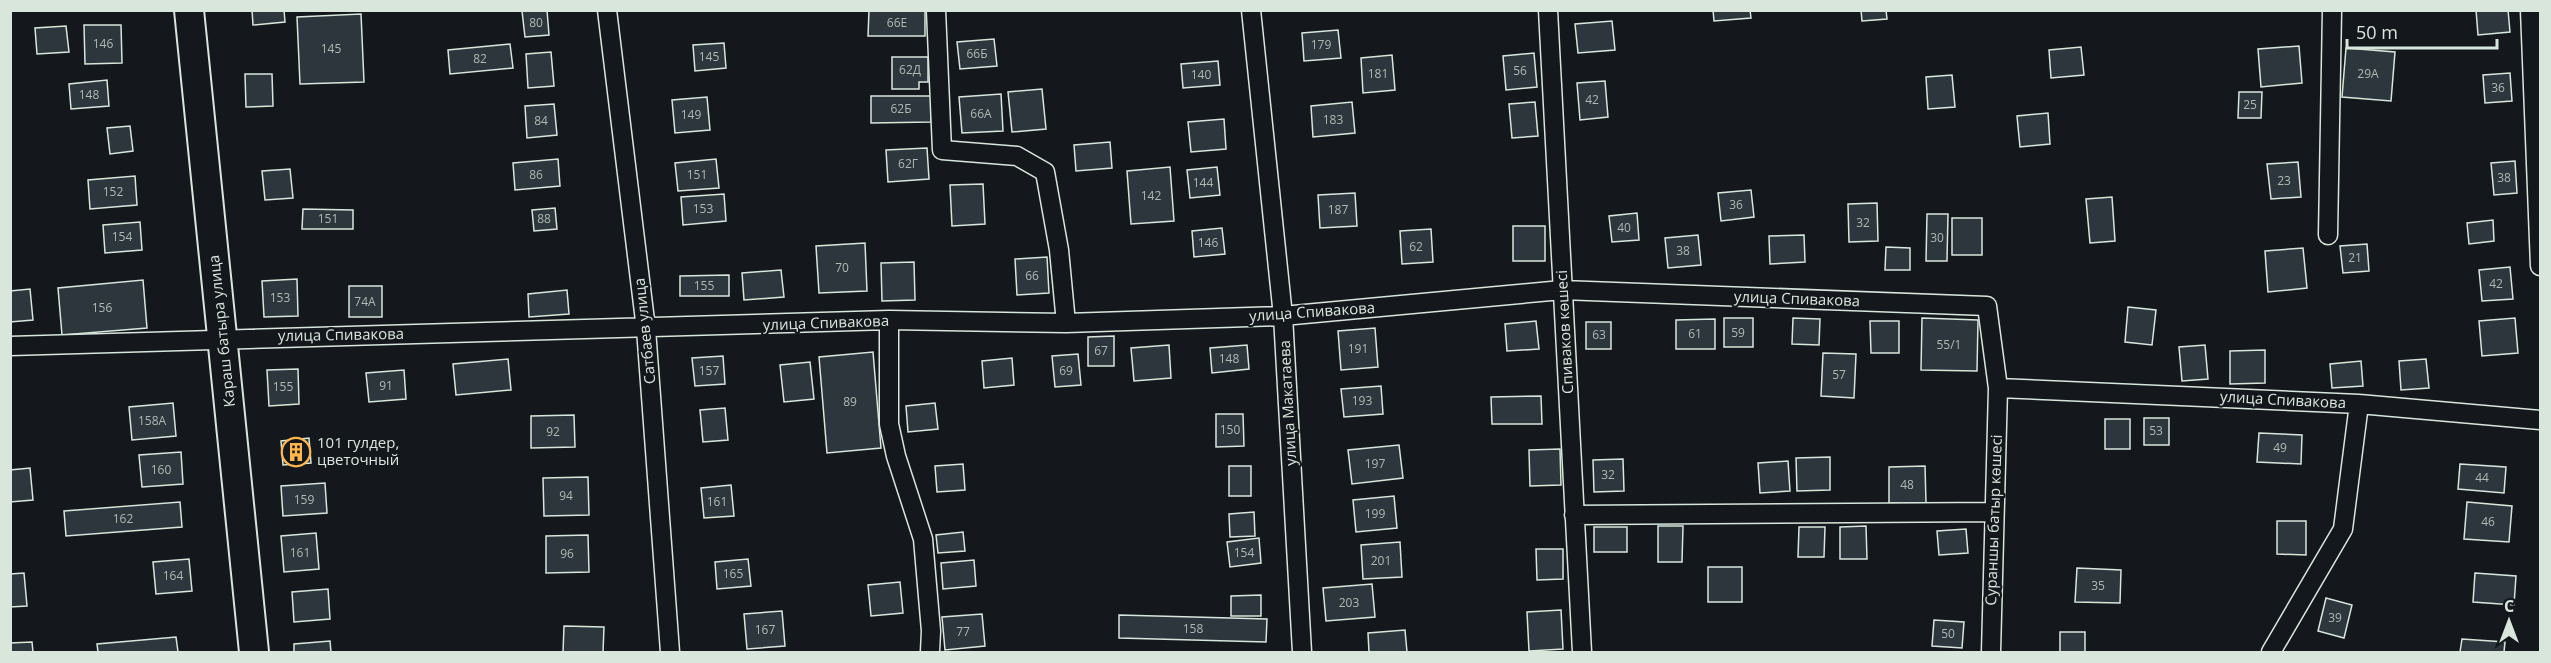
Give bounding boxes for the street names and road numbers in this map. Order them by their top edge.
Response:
street label: Караш батыра улица [203,254,239,408]
street label: Спиваков көшесі [1551,270,1577,395]
street label: Сатбаев улица [628,277,660,385]
street label: улица Спивакова [1734,286,1860,310]
street label: улица Спивакова [1248,297,1376,325]
street label: улица Спивакова [763,310,889,334]
street label: улица Спивакова [278,323,404,345]
street label: улица Макатаева [1274,340,1300,466]
street label: улица Спивакова [2220,386,2347,412]
street label: Сураншы батыр көшесі [1980,434,2006,606]

